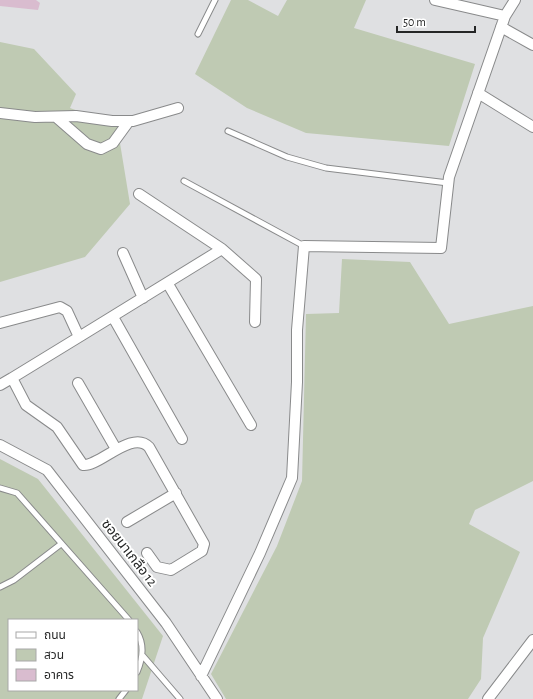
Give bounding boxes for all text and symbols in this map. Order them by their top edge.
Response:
scale bar [397,8,475,34]
text: 50 m [403,16,426,28]
street label: ซอยนาเกลือ 12 [99,516,160,589]
legend [8,619,138,691]
text: ถนน [44,629,66,641]
text: สวน [44,649,64,661]
text: อาคาร [44,669,74,681]

